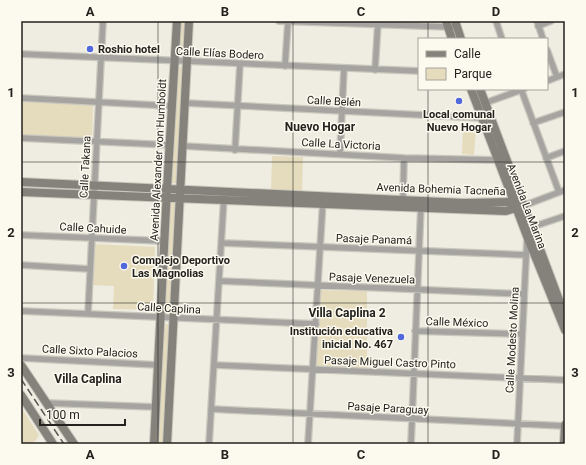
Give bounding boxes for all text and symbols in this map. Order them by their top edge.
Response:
text: A [86,4,95,19]
text: B [221,4,229,19]
text: C [357,4,366,19]
text: D [492,4,500,19]
legend [418,38,548,90]
place label: Roshio hotel [98,43,160,56]
marker: Roshio hotel [85,44,95,54]
street label: Calle Elías Bodero [176,45,264,62]
text: Calle [454,47,481,61]
text: Parque [454,67,492,81]
street label: Avenida Alexander von Humboldt [148,78,169,241]
text: 1 [7,85,15,100]
text: 1 [571,85,579,100]
street label: Calle Belén [307,94,361,109]
marker: Local comunal Nuevo Hogar [454,96,464,106]
place label: Local comunal Nuevo Hogar [423,108,495,134]
district label: Nuevo Hogar [285,120,356,134]
street label: Calle Takana [77,136,94,199]
street label: Calle La Victoria [301,136,381,153]
street label: Avenida La Marina [504,162,549,251]
street label: Avenida Bohemia Tacneña [376,181,506,198]
street label: Calle Cahuide [59,220,127,237]
text: 2 [7,225,15,240]
text: 2 [571,225,579,240]
street label: Pasaje Panamá [336,232,412,247]
place label: Complejo Deportivo Las Magnolias [132,254,230,280]
marker: Complejo Deportivo Las Magnolias [119,261,129,271]
street label: Pasaje Venezuela [329,270,415,287]
street label: Calle Modesto Molina [503,287,522,394]
street label: Calle Caplina [137,300,201,317]
district label: Villa Caplina 2 [308,306,386,320]
street label: Calle México [425,315,489,330]
place label: Institución educativa inicial No. 467 [290,325,393,351]
marker: Institución educativa inicial No. 467 [396,332,406,342]
street label: Calle Sixto Palacios [42,342,139,361]
street label: Pasaje Miguel Castro Pinto [324,354,456,371]
text: 3 [7,365,15,380]
text: 3 [571,365,579,380]
district label: Villa Caplina [54,372,122,386]
street label: Pasaje Paraguay [347,400,430,417]
scale bar [40,401,125,427]
text: 100 m [46,408,80,422]
text: A [86,447,95,462]
text: B [221,447,229,462]
text: C [357,447,366,462]
text: D [492,447,500,462]

